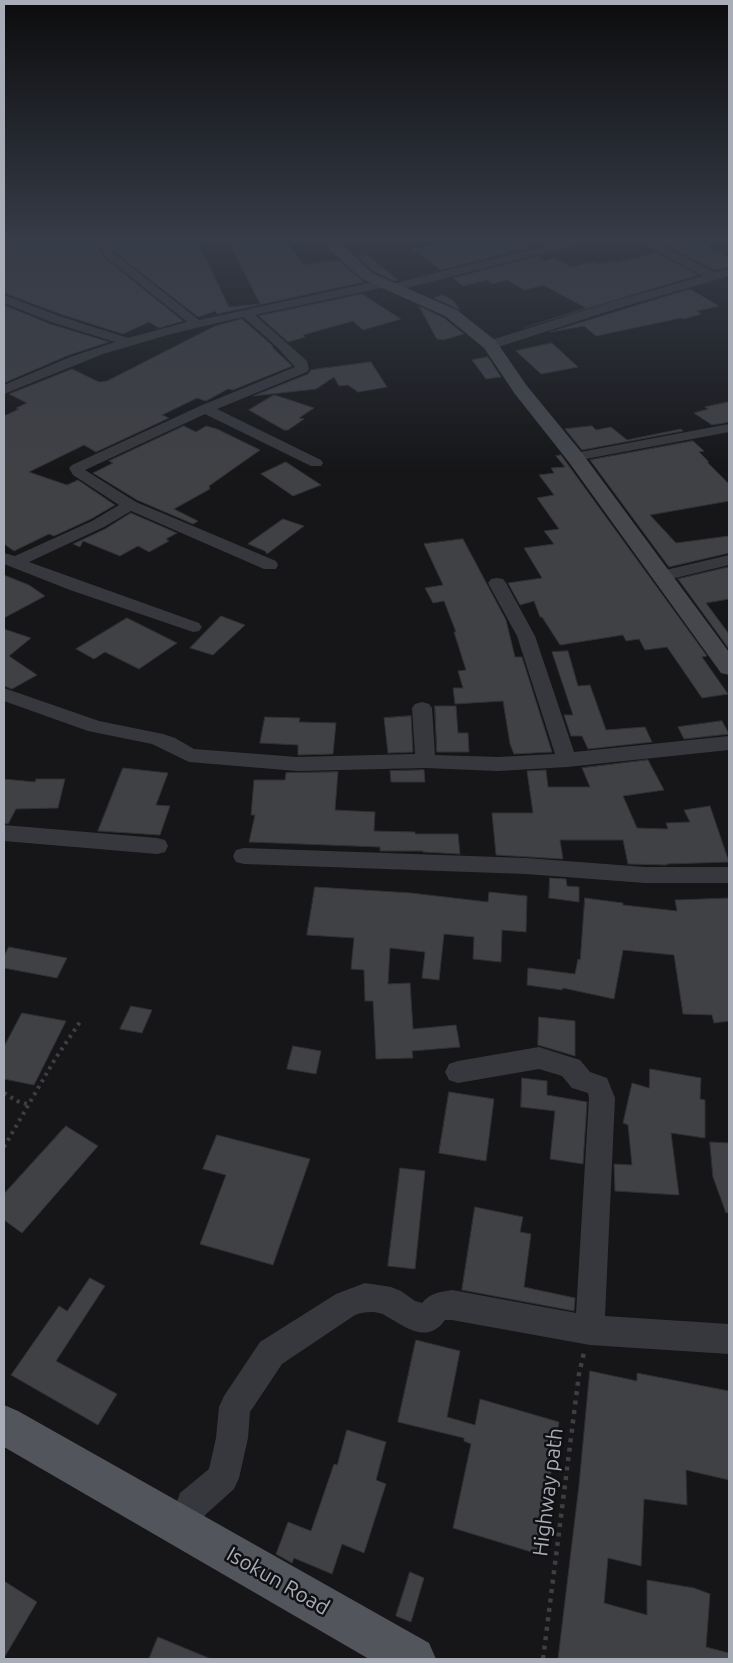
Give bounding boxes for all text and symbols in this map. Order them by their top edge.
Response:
street label: Highway path [528,1426,568,1558]
street label: Isokun Road [222,1541,334,1621]

